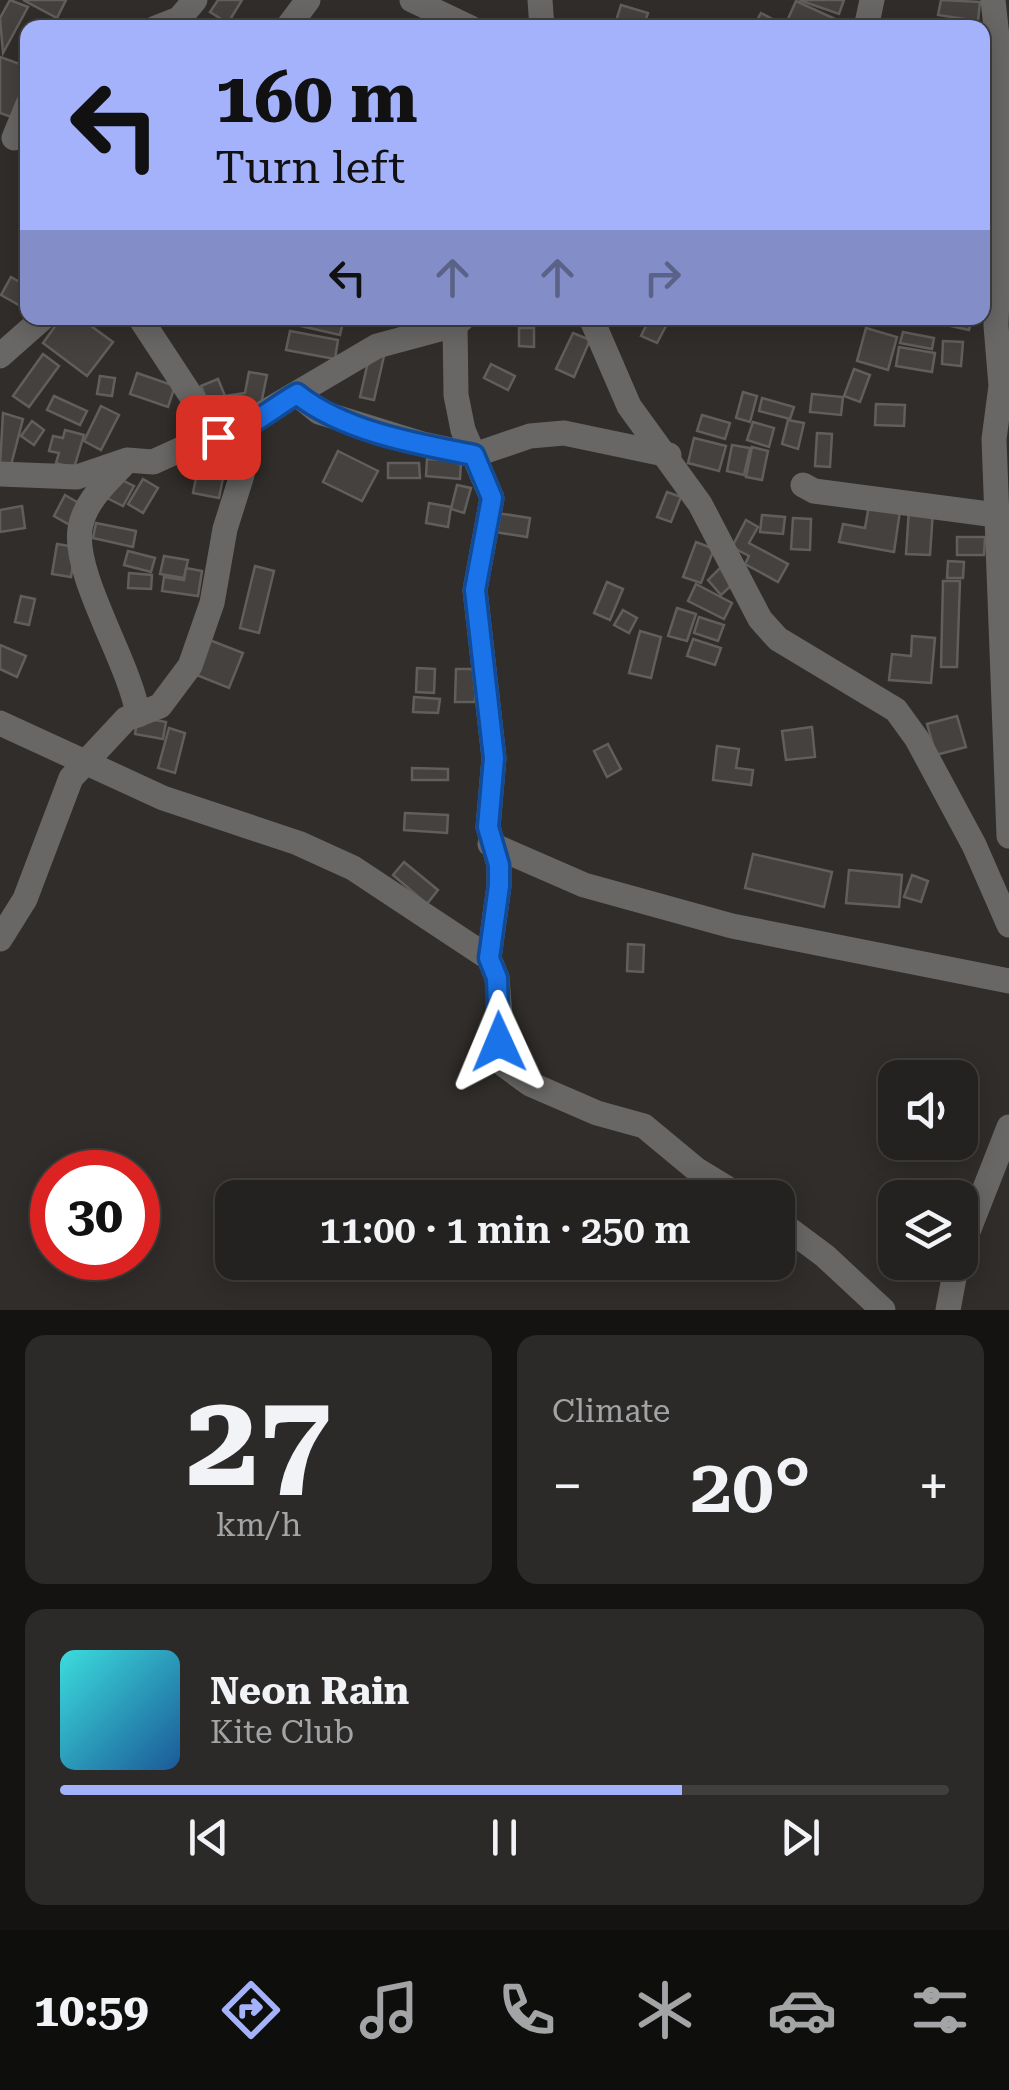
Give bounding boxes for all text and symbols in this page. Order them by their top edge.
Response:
text: 160 m [215,57,418,139]
icon: left [50,60,180,190]
text: Turn left [215,141,405,194]
icon: left [320,250,375,305]
icon: ahead [425,250,480,305]
icon: ahead [530,250,585,305]
icon: right [635,250,690,305]
pin [176,395,261,480]
icon: arrive [191,410,246,465]
position arrow [447,990,551,1094]
map controls [878,1060,978,1280]
button: sound [878,1060,978,1160]
speed limit sign: 30 [30,1150,160,1280]
button: layers [878,1180,978,1280]
text: 11:00 · 1 min · 250 m [320,1208,691,1252]
text: 27 [186,1364,331,1517]
text: Climate [552,1392,670,1430]
text: 20° [690,1442,811,1530]
text: − [552,1454,583,1518]
text: + [918,1454,949,1518]
text: km/h [216,1506,301,1544]
text: Neon Rain [210,1669,409,1713]
text: Kite Club [210,1713,354,1751]
icon: previous [181,1810,236,1865]
icon: pause [477,1810,532,1865]
icon: next [773,1810,828,1865]
icon: directions [216,1975,286,2045]
icon: music [354,1975,424,2045]
icon: phone [492,1975,562,2045]
icon: climate [630,1975,700,2045]
icon: car [767,1975,837,2045]
icon: filters [905,1975,975,2045]
text: 10:59 [34,1984,149,2037]

